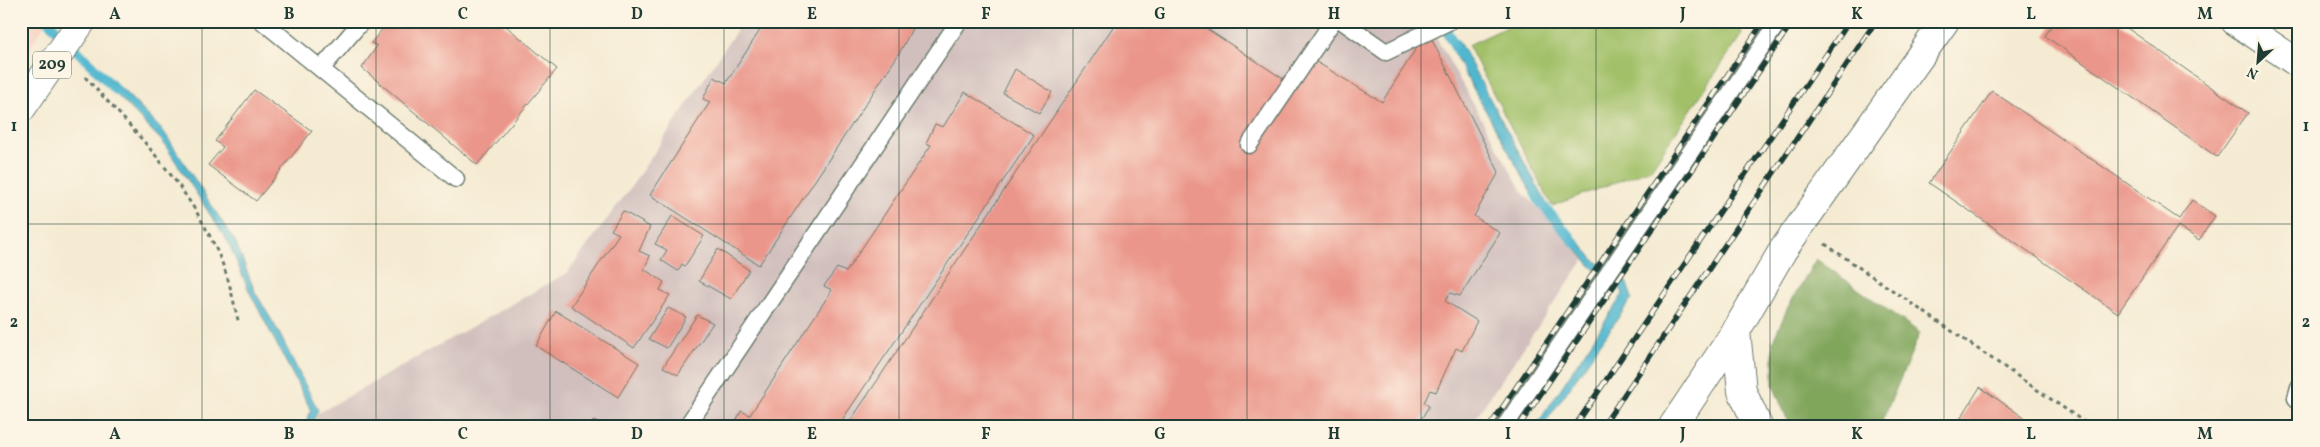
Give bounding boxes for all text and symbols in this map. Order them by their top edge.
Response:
text: A [109,4,121,26]
text: B [284,4,295,26]
text: C [458,4,468,26]
text: D [631,4,643,26]
text: E [807,4,817,26]
text: F [981,4,991,26]
text: G [1154,4,1166,26]
text: H [1328,4,1340,26]
text: I [1505,4,1511,26]
text: J [1679,4,1686,26]
text: K [1851,4,1863,26]
text: L [2026,4,2036,26]
text: M [2197,4,2213,26]
north arrow [2232,38,2282,88]
road number: 209 [33,52,71,78]
text: N [2244,62,2262,83]
text: 1 [11,116,17,138]
text: 1 [2303,116,2309,138]
text: 2 [10,312,18,334]
text: 2 [2302,312,2310,334]
text: A [109,424,121,446]
text: B [284,424,295,446]
text: C [458,424,468,446]
text: D [631,424,643,446]
text: E [807,424,817,446]
text: F [981,424,991,446]
text: G [1154,424,1166,446]
text: H [1328,424,1340,446]
text: I [1505,424,1511,446]
text: J [1679,424,1686,446]
text: K [1851,424,1863,446]
text: L [2026,424,2036,446]
text: M [2197,424,2213,446]

